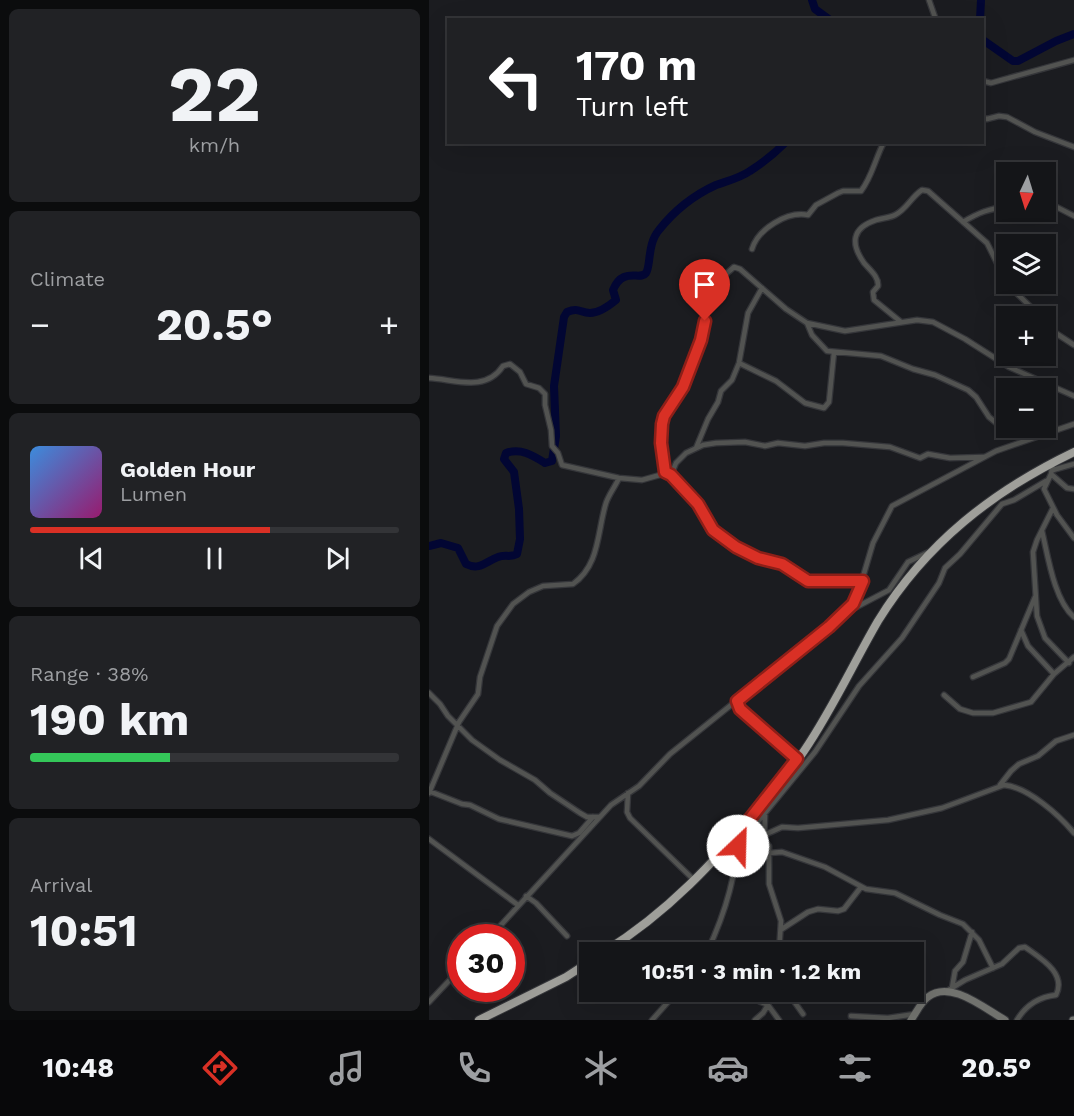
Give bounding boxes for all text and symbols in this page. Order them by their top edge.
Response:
text: 170 m [576,41,697,90]
icon: left [477,42,555,120]
text: 22 [168,48,261,140]
text: Turn left [576,91,688,123]
text: km/h [189,133,240,157]
north arrow [996,162,1056,222]
map controls [996,162,1056,438]
button: layers [996,234,1056,294]
pin [679,259,730,321]
text: Climate [30,267,105,291]
icon: arrive [688,268,721,301]
text: 20.5° [156,298,273,351]
text: − [30,305,50,344]
text: + [379,305,399,344]
button: + [996,306,1056,366]
button: − [996,378,1056,438]
text: Golden Hour [120,457,255,482]
text: Lumen [120,482,187,506]
icon: previous [75,542,108,575]
icon: pause [198,542,231,575]
icon: next [321,542,354,575]
text: Range · 38% [30,662,148,686]
text: 190 km [30,693,189,746]
position arrow [706,814,770,878]
text: Arrival [30,873,92,897]
text: 10:51 [30,904,138,957]
speed limit sign: 30 [447,924,525,1002]
text: 10:51 · 3 min · 1.2 km [642,959,861,984]
icon: directions [199,1047,241,1089]
icon: music [326,1047,368,1089]
icon: phone [453,1047,495,1089]
icon: climate [580,1047,622,1089]
icon: car [707,1047,749,1089]
icon: filters [834,1047,876,1089]
text: 10:48 [43,1052,114,1084]
text: 20.5° [961,1052,1031,1084]

